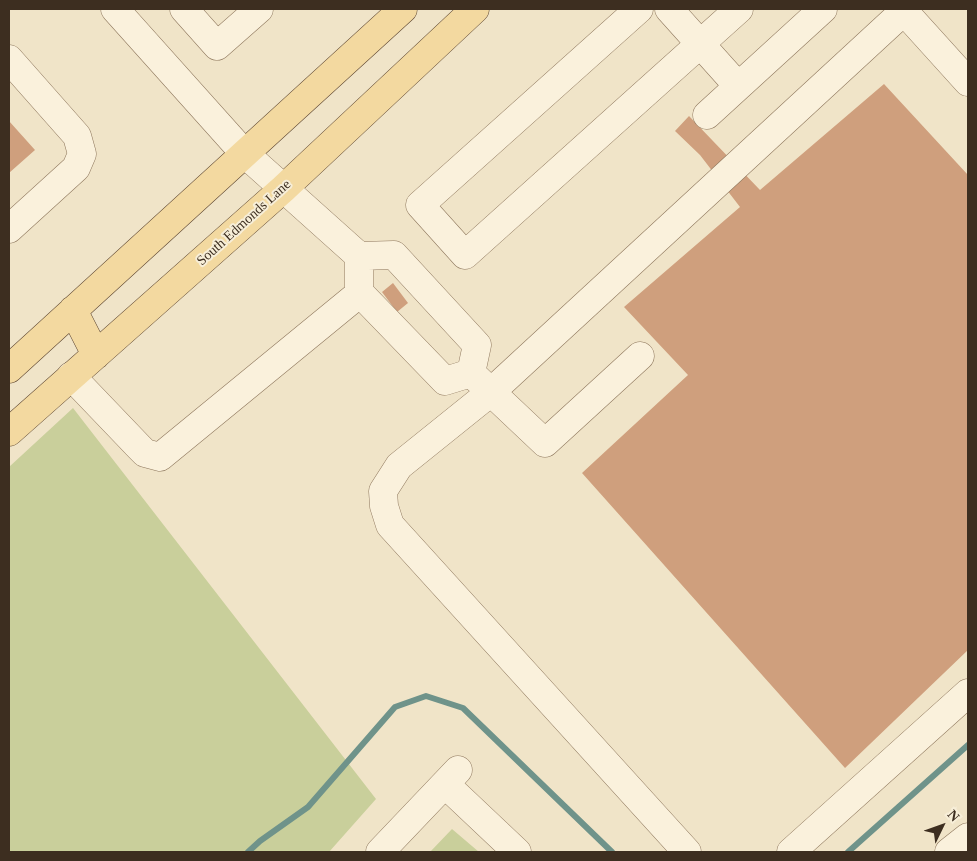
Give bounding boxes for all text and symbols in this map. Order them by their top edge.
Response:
street label: South Edmonds Lane [194,176,294,270]
north arrow [917,801,967,851]
text: N [945,807,962,824]

